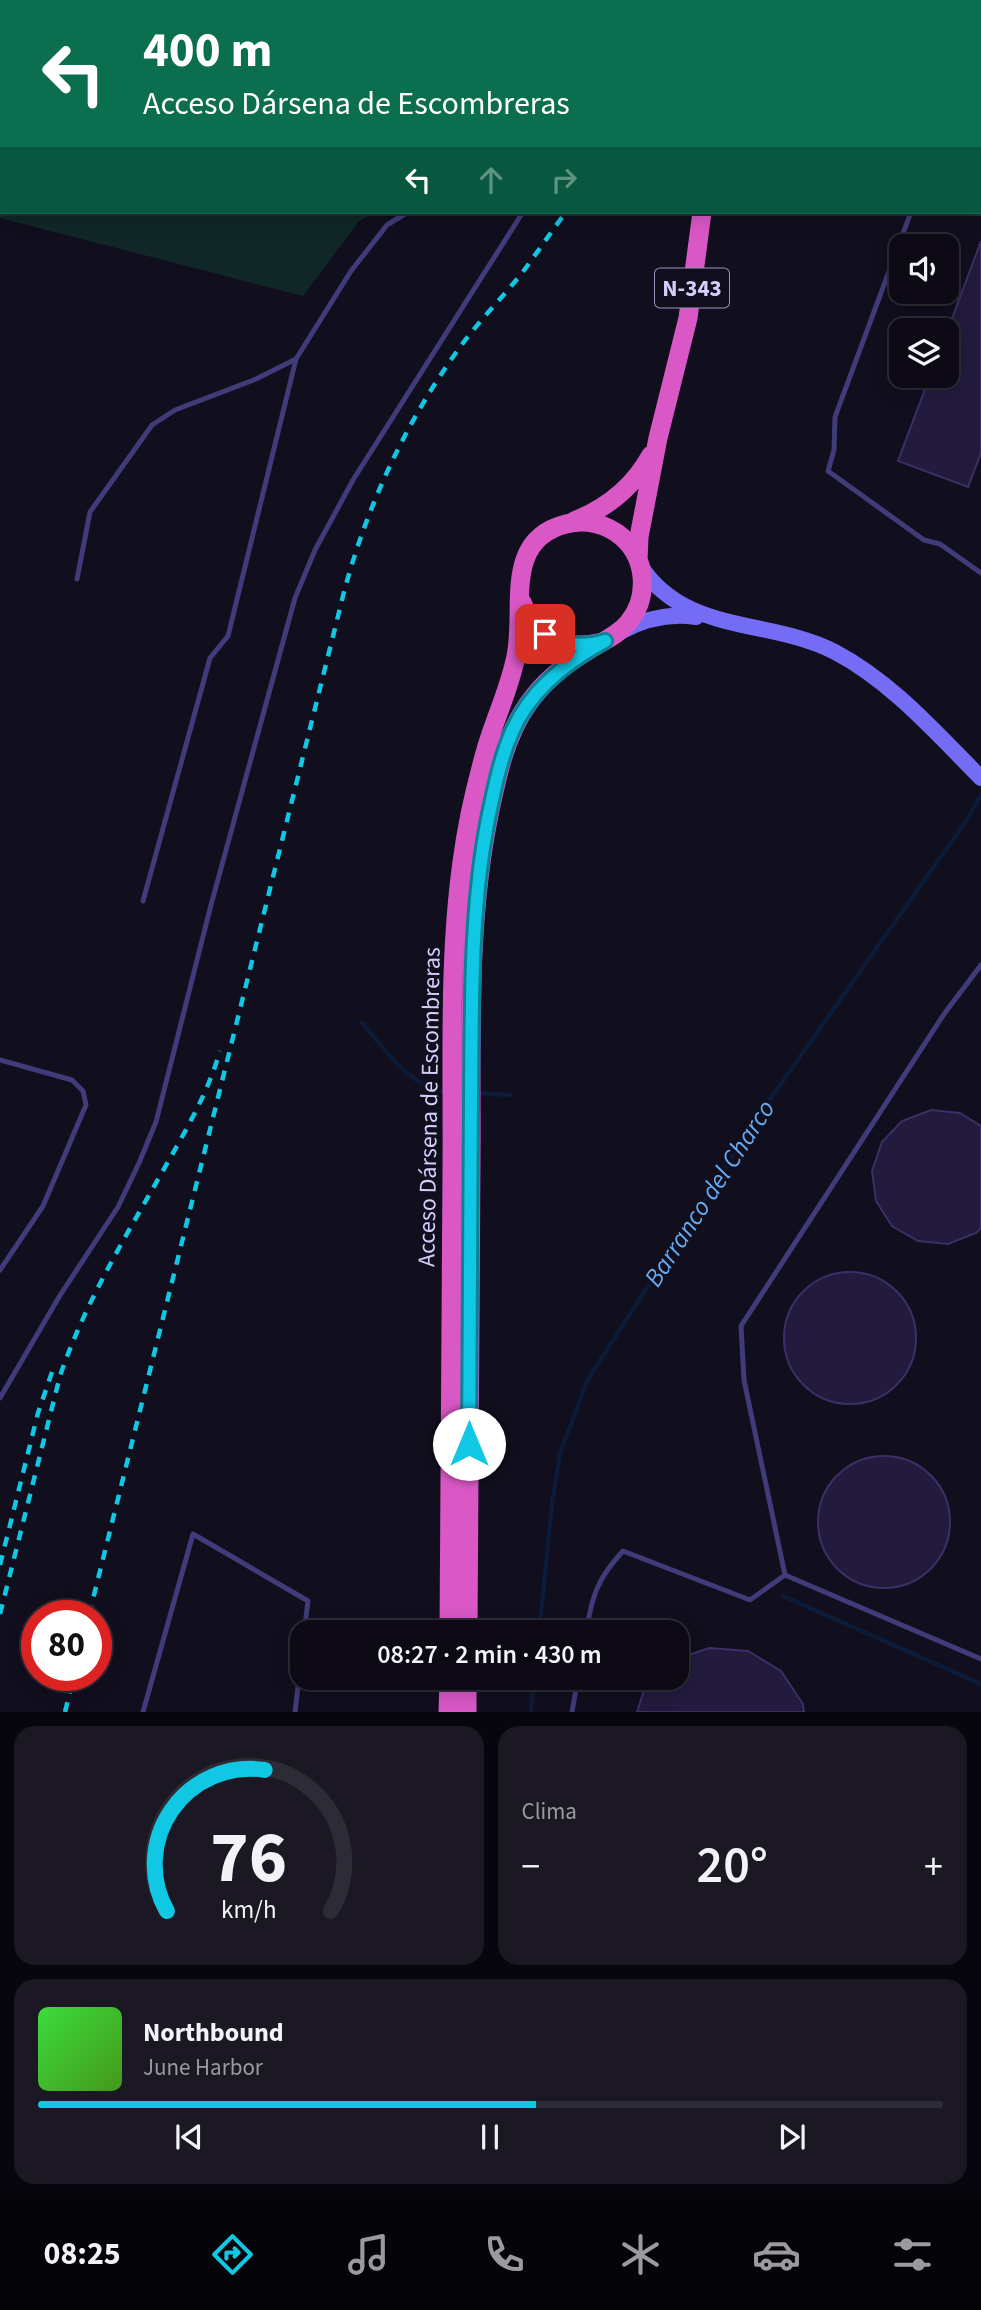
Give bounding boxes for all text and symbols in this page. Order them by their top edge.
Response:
text: 400 m [143,16,272,86]
icon: left [28,28,119,119]
text: Acceso Dársena de Escombreras [143,81,570,127]
icon: left [399,161,437,199]
icon: ahead [472,161,510,199]
icon: right [545,161,583,199]
map controls [889,234,959,388]
button: sound [889,234,959,304]
road number: N-343 [655,268,729,308]
button: layers [889,318,959,388]
pin [515,604,575,664]
icon: arrive [526,615,564,653]
street label: Acceso Dársena de Escombreras [409,947,450,1267]
water label: Barranco del Charco [635,1093,784,1294]
position arrow [432,1407,506,1481]
speed limit sign: 80 [21,1600,112,1691]
text: 08:27 · 2 min · 430 m [377,1636,602,1673]
text: Clima [522,1795,577,1828]
text: 76 [210,1807,287,1911]
text: 20° [697,1829,768,1903]
text: − [522,1840,540,1894]
text: + [924,1840,943,1894]
text: km/h [221,1892,277,1928]
text: Northbound [143,2014,284,2051]
text: June Harbor [143,2051,263,2084]
icon: previous [170,2118,208,2156]
icon: pause [471,2118,509,2156]
icon: next [773,2118,811,2156]
icon: directions [208,2230,257,2279]
icon: music [344,2230,393,2279]
icon: phone [480,2230,529,2279]
icon: climate [616,2230,665,2279]
icon: car [752,2230,801,2279]
icon: filters [888,2230,937,2279]
text: 08:25 [44,2231,121,2277]

